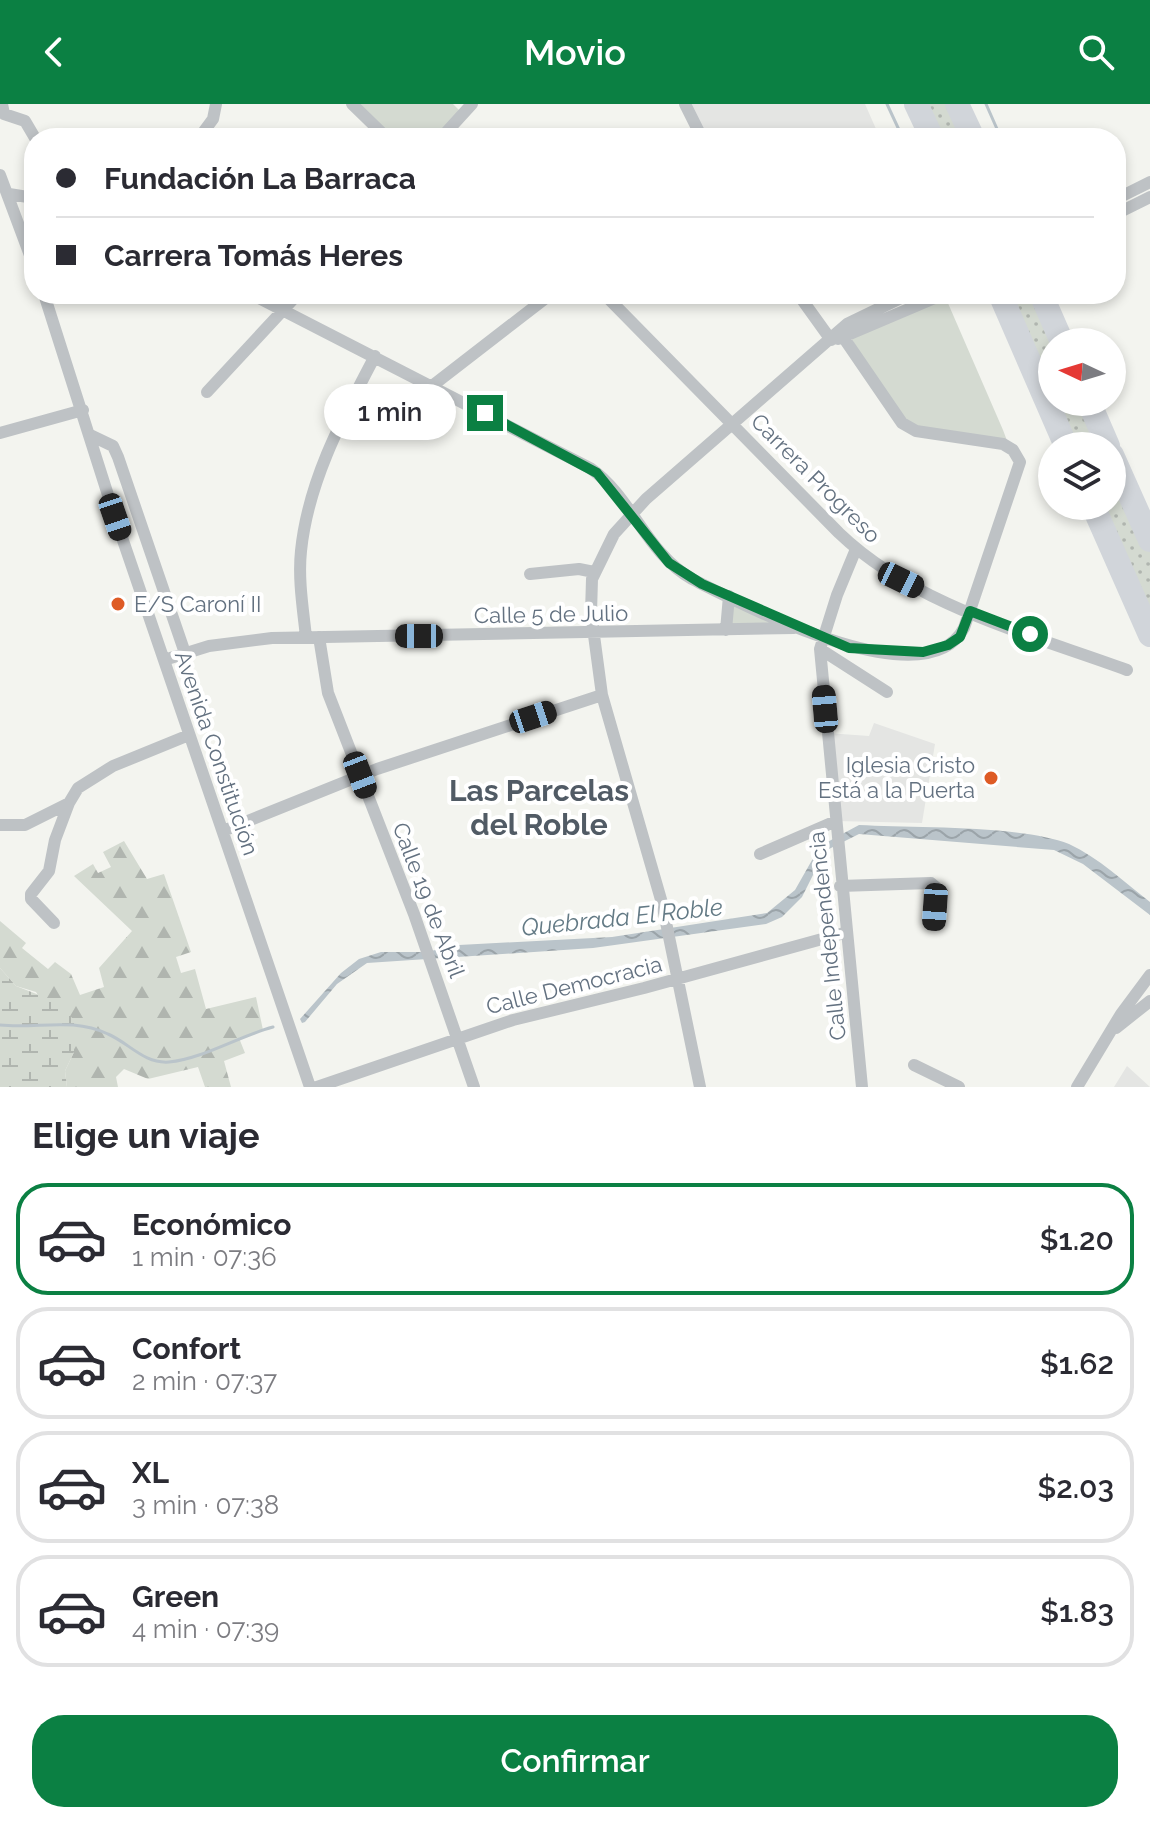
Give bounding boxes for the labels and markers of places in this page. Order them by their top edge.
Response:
place label: E/S Caroní II [134,591,261,617]
marker: E/S Caroní II [109,595,127,613]
place label: Iglesia Cristo Está a la Puerta [818,752,975,803]
marker: Iglesia Cristo Está a la Puerta [982,769,1000,787]

